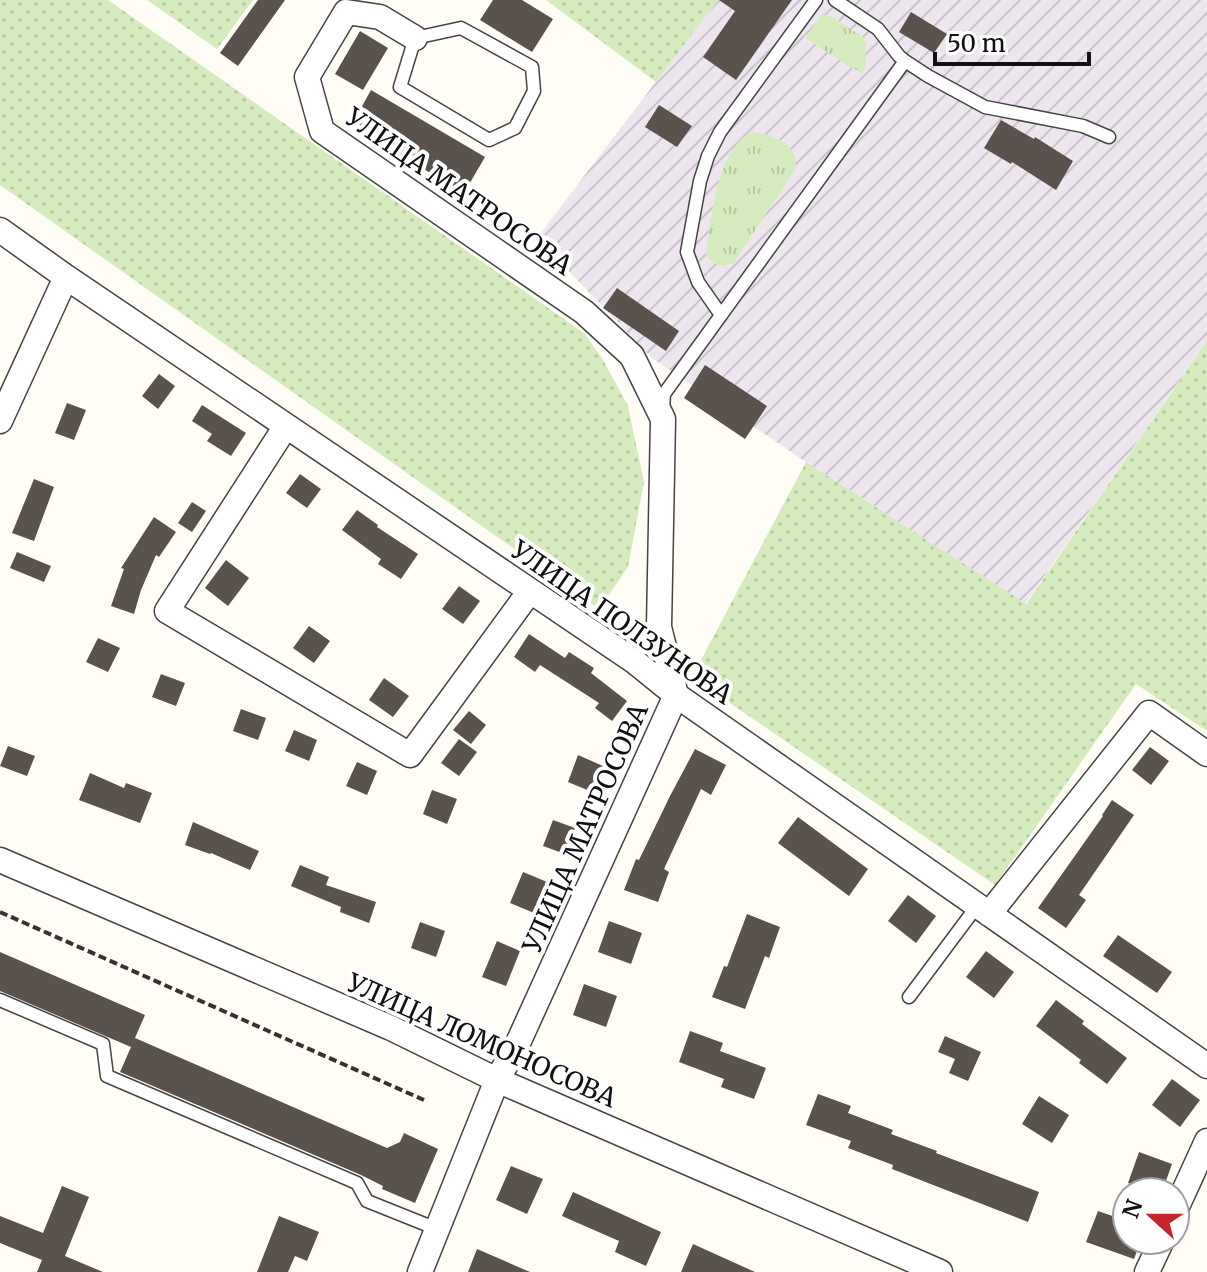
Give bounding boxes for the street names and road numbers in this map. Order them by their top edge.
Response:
street label: УЛИЦА МАТРОСОВА [338,100,579,282]
street label: УЛИЦА ПОЛЗУНОВА [504,532,740,711]
street label: УЛИЦА МАТРОСОВА [515,698,655,959]
street label: УЛИЦА ЛОМОНОСОВА [341,965,622,1115]

